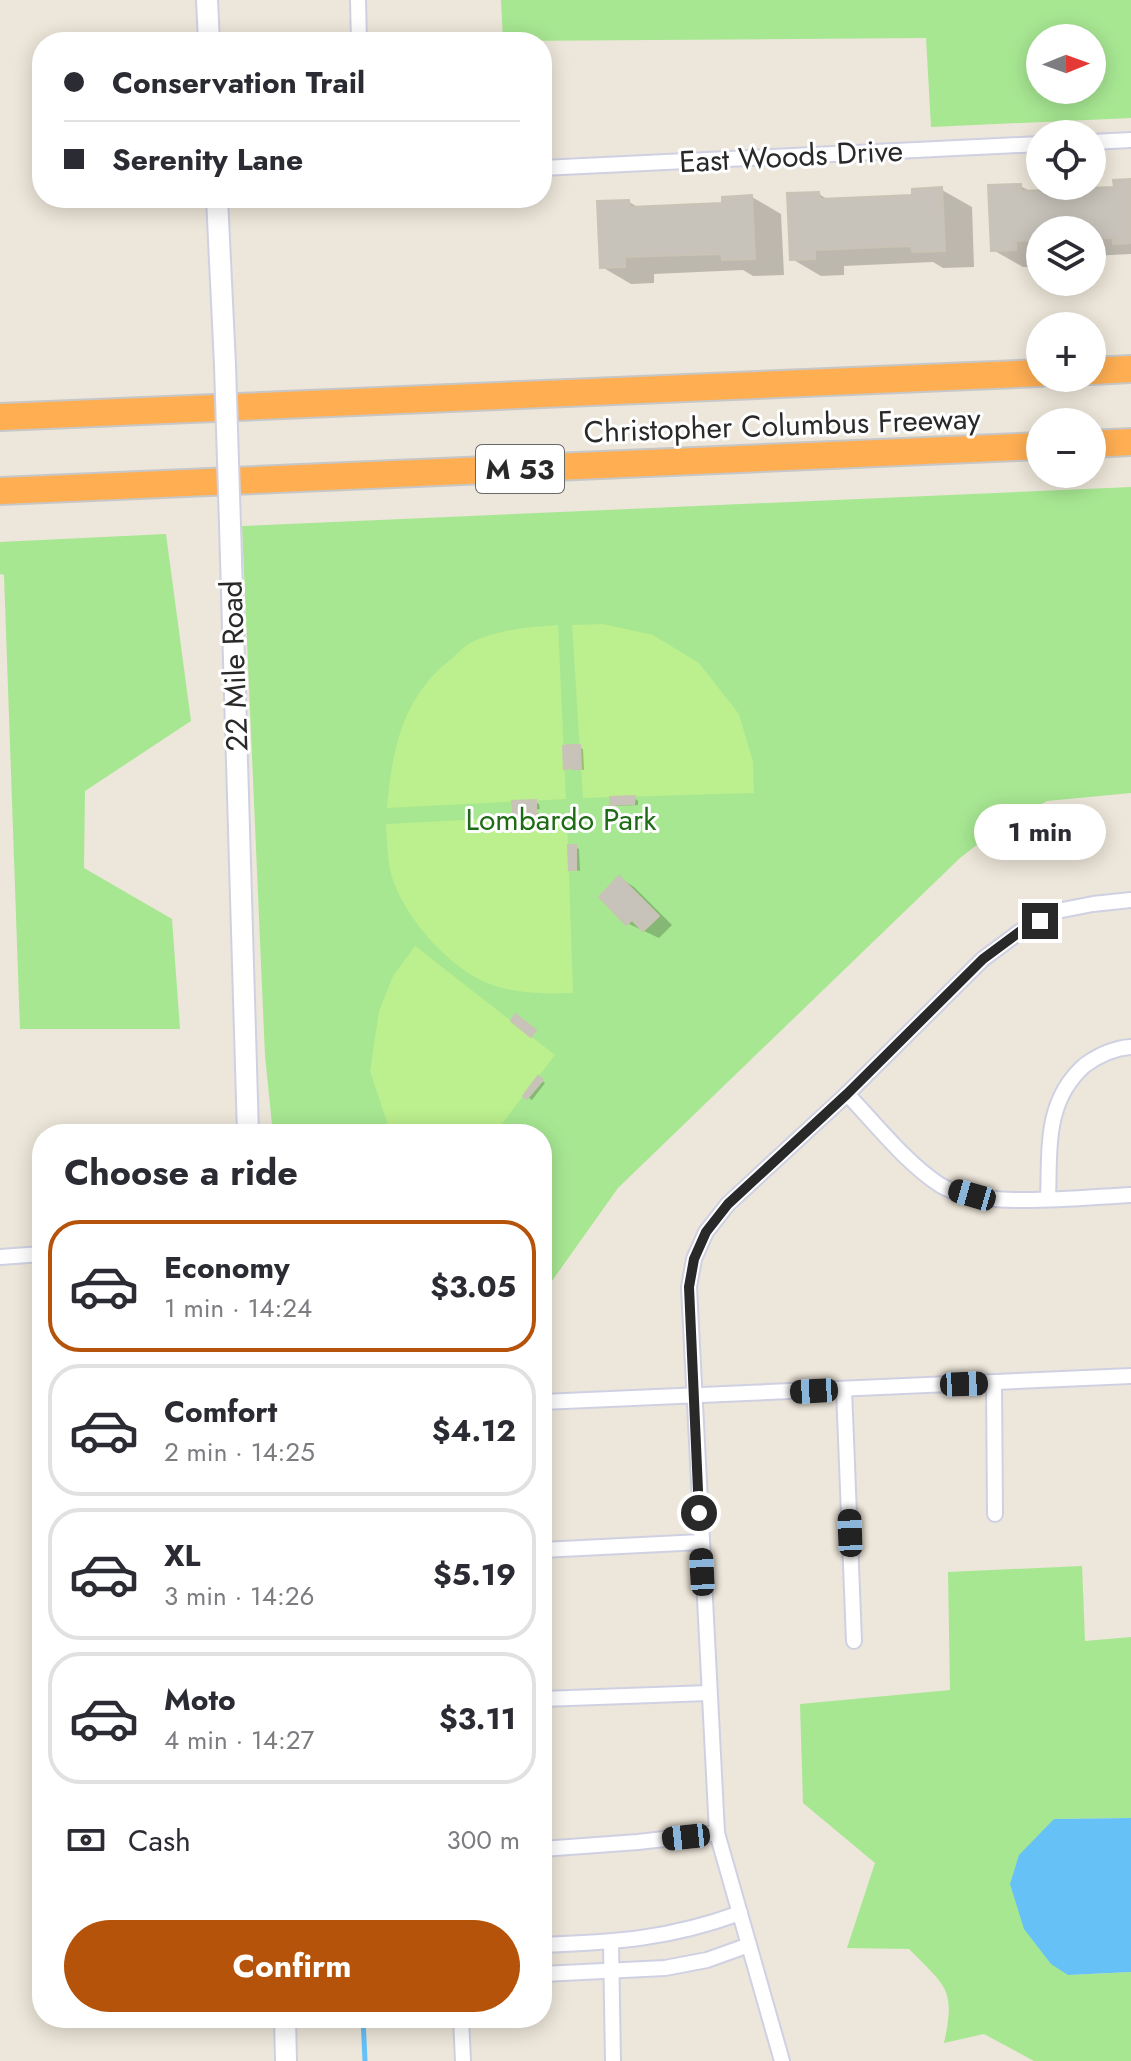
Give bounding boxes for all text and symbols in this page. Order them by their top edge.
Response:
north arrow [1026,24,1106,104]
map controls [1026,24,1106,488]
text: Conservation Trail [112,61,365,104]
button: locate [1026,120,1106,200]
street label: East Woods Drive [678,129,904,183]
text: Serenity Lane [112,138,303,181]
button: layers [1026,216,1106,296]
button: + [1026,312,1106,392]
street label: Christopher Columbus Freeway [583,397,982,453]
button: − [1026,408,1106,488]
road number: M 53 [476,445,564,493]
street label: 22 Mile Road [210,580,258,752]
park label: Lombardo Park [465,798,657,841]
callout: 1 min [974,805,1106,861]
text: 1 min [1008,813,1072,851]
route end [1022,903,1058,939]
text: Choose a ride [64,1146,298,1198]
car [946,1177,998,1213]
text: Economy [164,1246,290,1289]
icon: car [68,1250,140,1322]
text: $3.05 [430,1265,516,1308]
text: 1 min · 14:24 [164,1289,312,1327]
car [940,1371,988,1397]
car [789,1378,839,1404]
text: Comfort [164,1390,277,1433]
icon: car [68,1394,140,1466]
text: $4.12 [432,1409,516,1452]
text: 2 min · 14:25 [164,1433,315,1471]
route start [681,1495,717,1531]
car [837,1509,863,1557]
text: XL [164,1534,200,1577]
icon: car [68,1538,140,1610]
car [689,1547,715,1597]
text: $5.19 [433,1553,516,1596]
text: 3 min · 14:26 [164,1577,315,1615]
text: Moto [164,1678,236,1721]
icon: car [68,1682,140,1754]
text: $3.11 [439,1697,516,1740]
text: 4 min · 14:27 [164,1721,314,1759]
icon: cash [64,1818,108,1862]
text: Cash [128,1819,191,1862]
text: 300 m [447,1821,520,1859]
car [661,1823,711,1851]
button: Confirm [64,1920,520,2012]

